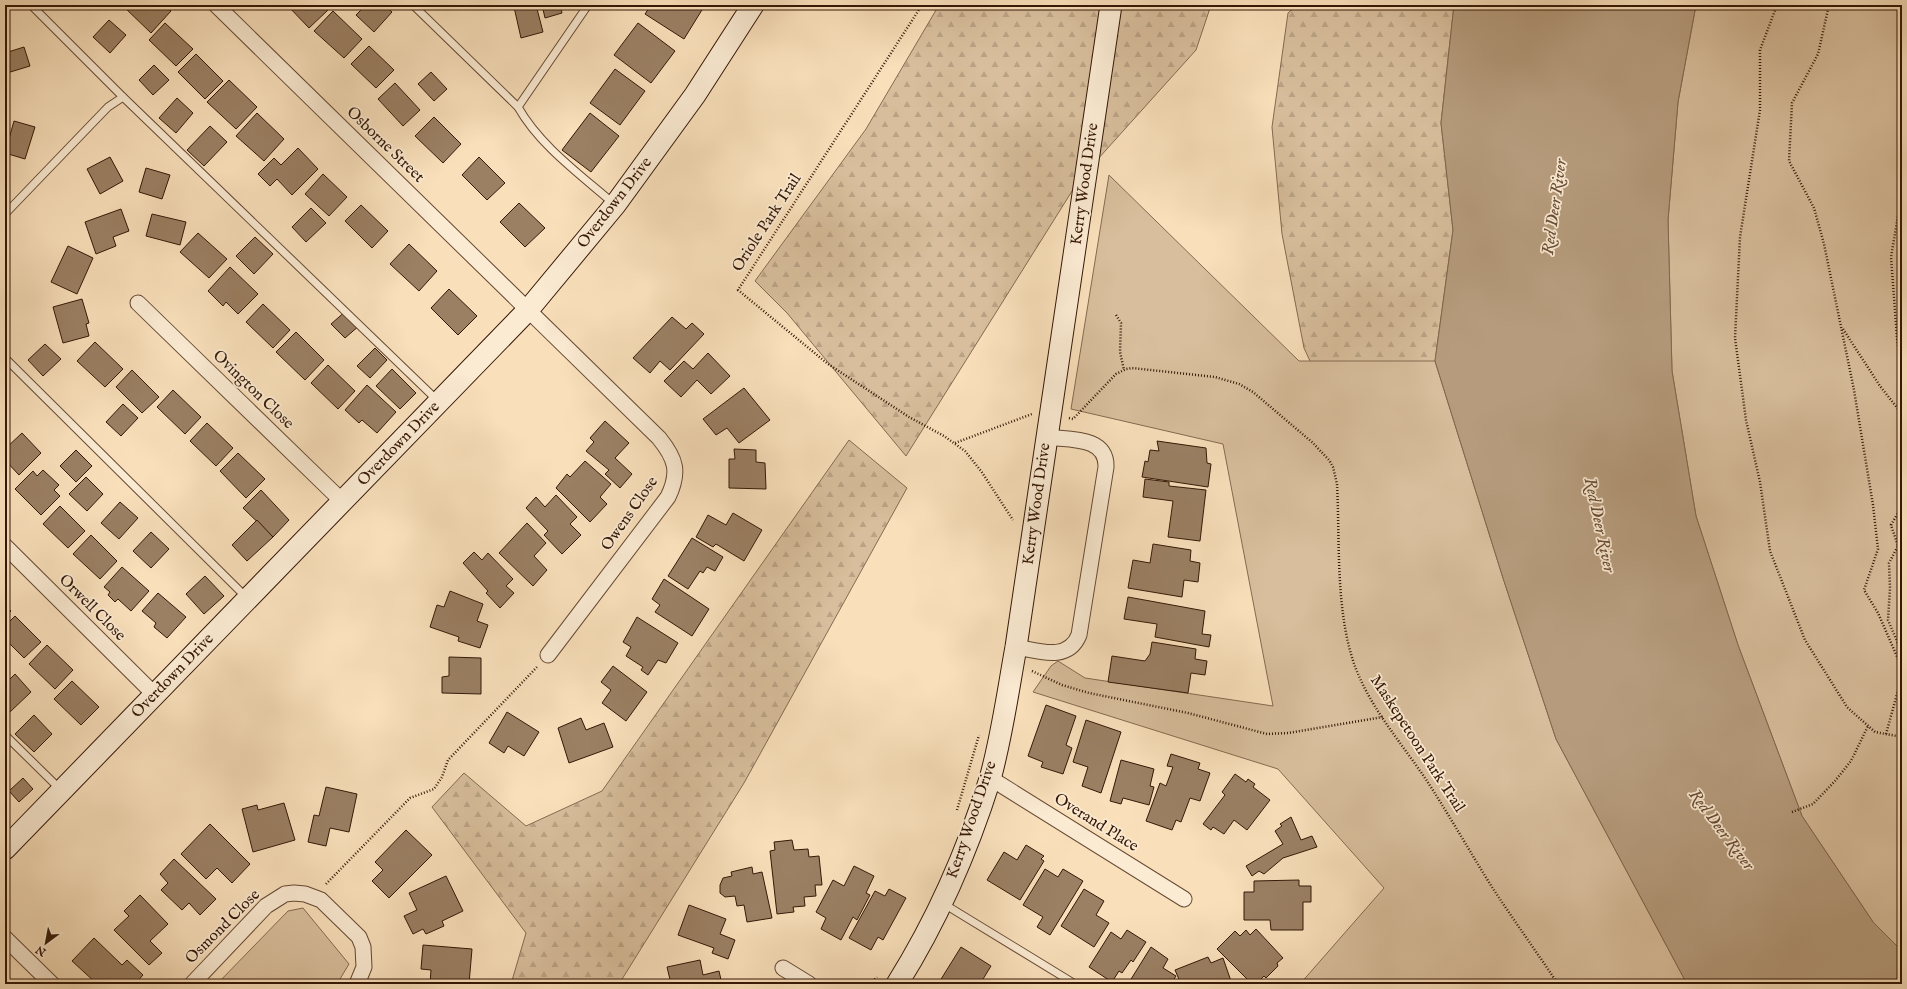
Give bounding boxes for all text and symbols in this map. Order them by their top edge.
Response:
street label: Osborne Street [342,103,429,188]
street label: Kerry Wood Drive [1067,122,1103,246]
street label: Overdown Drive [573,153,657,253]
water label: Red Deer River [1538,157,1572,256]
street label: Oriole Park Trail [728,170,806,276]
street label: Ovington Close [208,346,298,434]
street label: Overdown Drive [354,397,444,491]
street label: Kerry Wood Drive [1019,442,1055,566]
street label: Owens Close [597,473,663,555]
water label: Red Deer River [1579,476,1620,576]
street label: Orwell Close [54,570,130,646]
street label: Overdown Drive [128,629,218,723]
street label: Maskepetoon Park Trail [1365,672,1469,817]
street label: Kerry Wood Drive [943,759,1001,881]
water label: Red Deer River [1684,785,1759,876]
street label: Overand Place [1050,789,1142,857]
street label: Osmond Close [181,885,265,969]
north arrow [26,923,66,963]
text: N [33,942,50,960]

